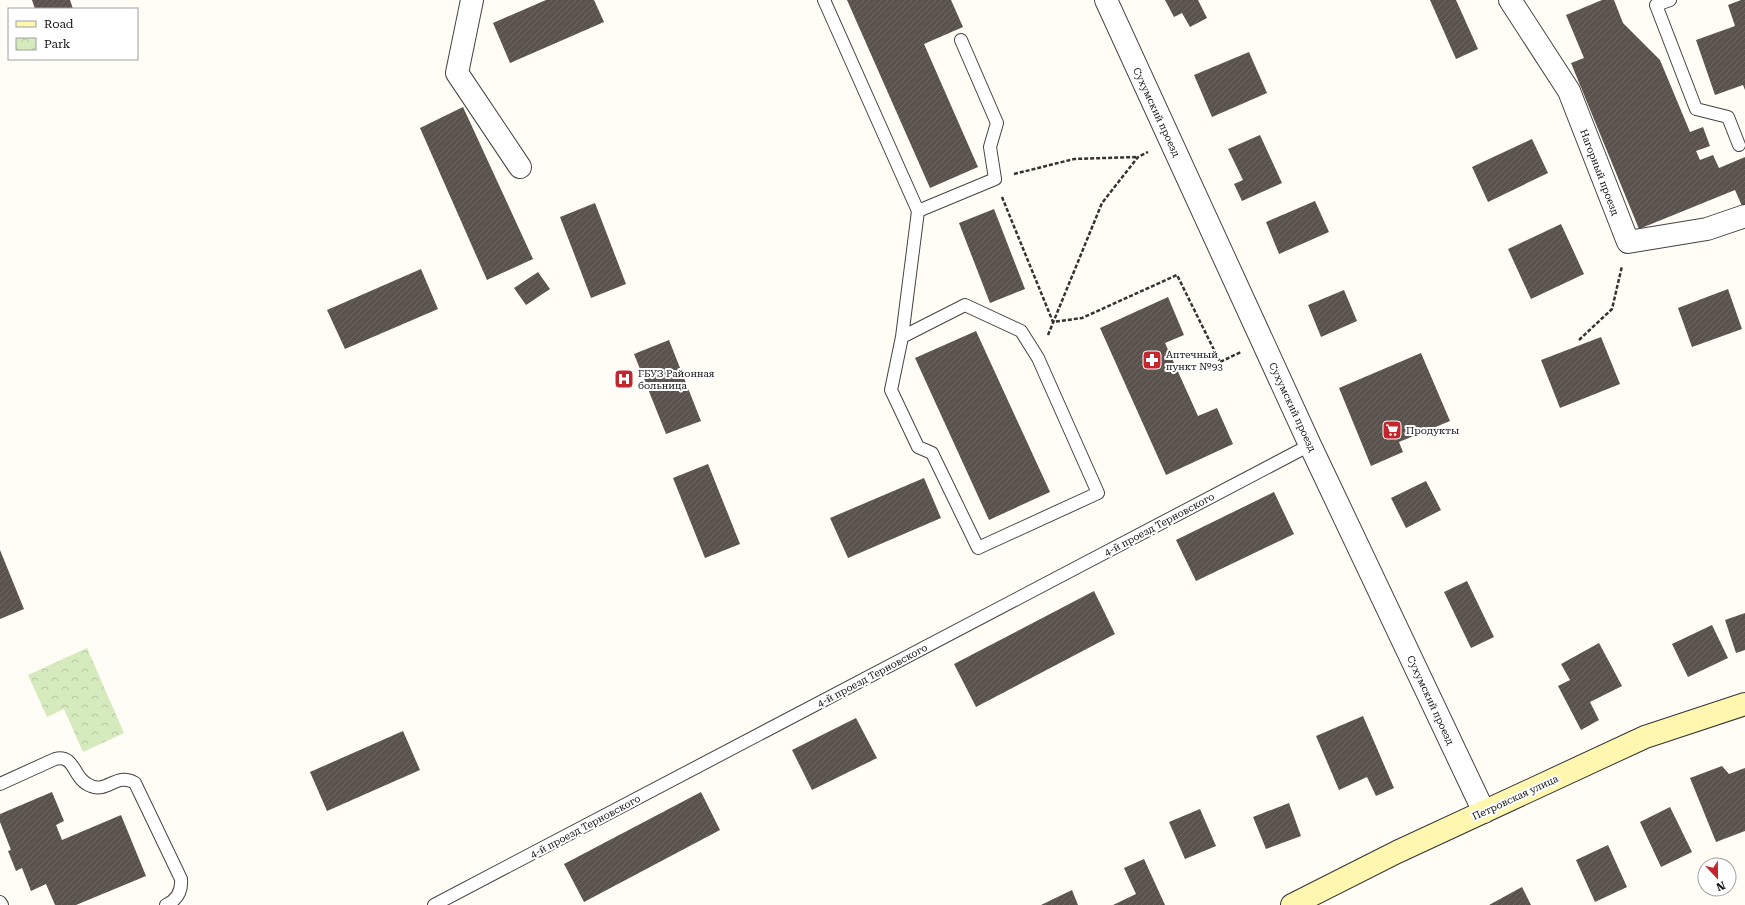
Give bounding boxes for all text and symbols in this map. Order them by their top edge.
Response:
legend [8,8,138,60]
text: Road [44,17,74,31]
text: Park [44,37,71,51]
street label: Сухумский проезд [1131,66,1182,159]
street label: Нагорный проезд [1578,128,1621,217]
pharmacy icon: Аптечный пункт №93 [1141,349,1163,371]
place label: Аптечный пункт №93 [1166,349,1223,372]
street label: Сухумский проезд [1267,361,1318,454]
hospital icon: ГБУЗ Районная больница [613,368,635,390]
place label: ГБУЗ Районная больница [638,368,715,391]
supermarket icon: Продукты [1381,419,1403,441]
place label: Продукты [1406,425,1459,436]
street label: 4-й проезд Терновского [1102,491,1216,558]
street label: 4-й проезд Терновского [815,642,929,709]
street label: Сухумский проезд [1405,654,1456,747]
street label: Петровская улица [1471,772,1560,822]
street label: 4-й проезд Терновского [528,793,642,860]
north arrow [1697,857,1737,897]
text: N [1714,878,1727,894]

